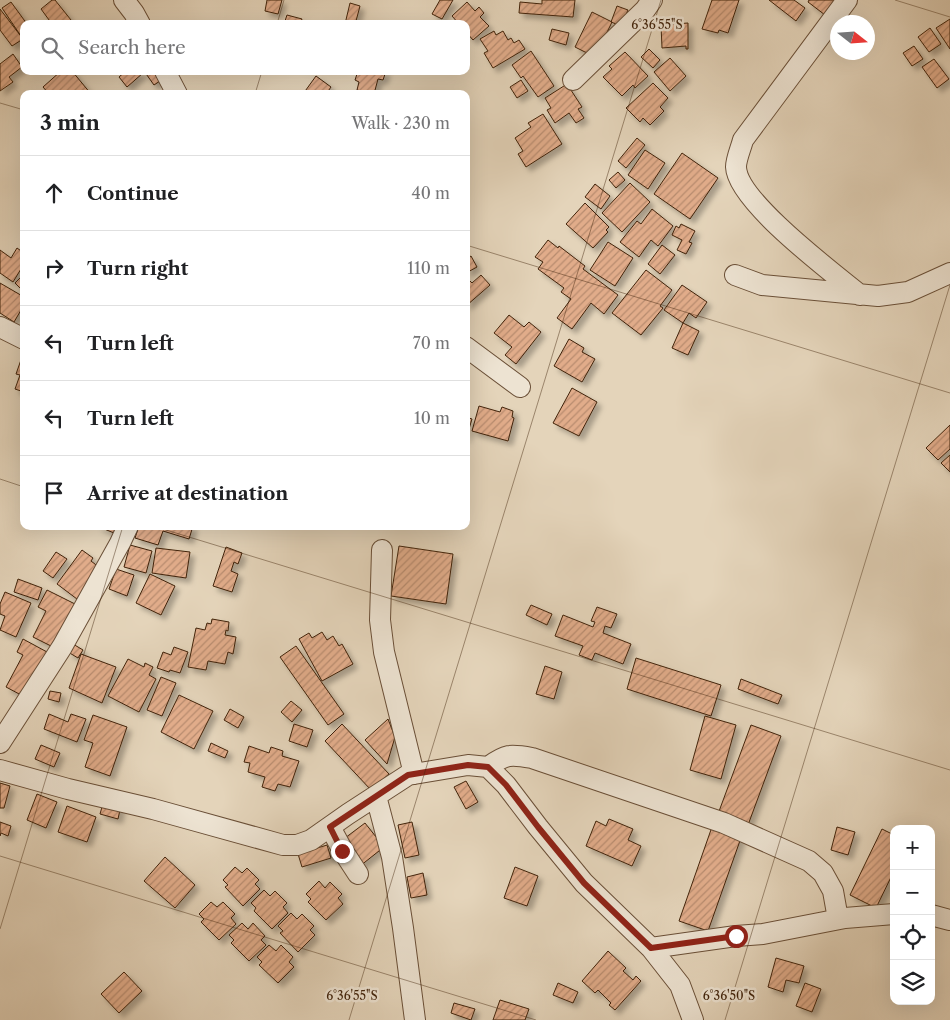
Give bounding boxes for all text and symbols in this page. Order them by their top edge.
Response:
north arrow [830,15,875,60]
text: 6°36'55"S [631,17,683,32]
search box [20,20,470,75]
icon: search [38,34,66,62]
text: Search here [78,36,186,59]
text: 3 min [40,110,100,135]
text: Walk · 230 m [351,113,450,133]
icon: ahead [40,179,68,207]
text: Continue [87,182,179,205]
text: 40 m [411,183,450,203]
icon: right [40,254,68,282]
text: Turn right [87,257,188,280]
text: 110 m [407,258,450,278]
icon: left [40,329,68,357]
text: Turn left [87,332,174,355]
text: 70 m [413,333,450,353]
icon: left [40,404,68,432]
text: Turn left [87,407,174,430]
text: 10 m [414,408,450,428]
icon: arrive [40,479,68,507]
text: Arrive at destination [87,482,288,505]
map controls [890,825,935,1005]
button: + [890,825,935,870]
route end [331,840,354,863]
button: − [890,870,935,915]
button: locate [890,915,935,960]
route start [725,925,748,948]
button: layers [890,960,935,1005]
text: 6°36'55"S [326,988,378,1003]
text: 6°36'50"S [703,988,755,1003]

